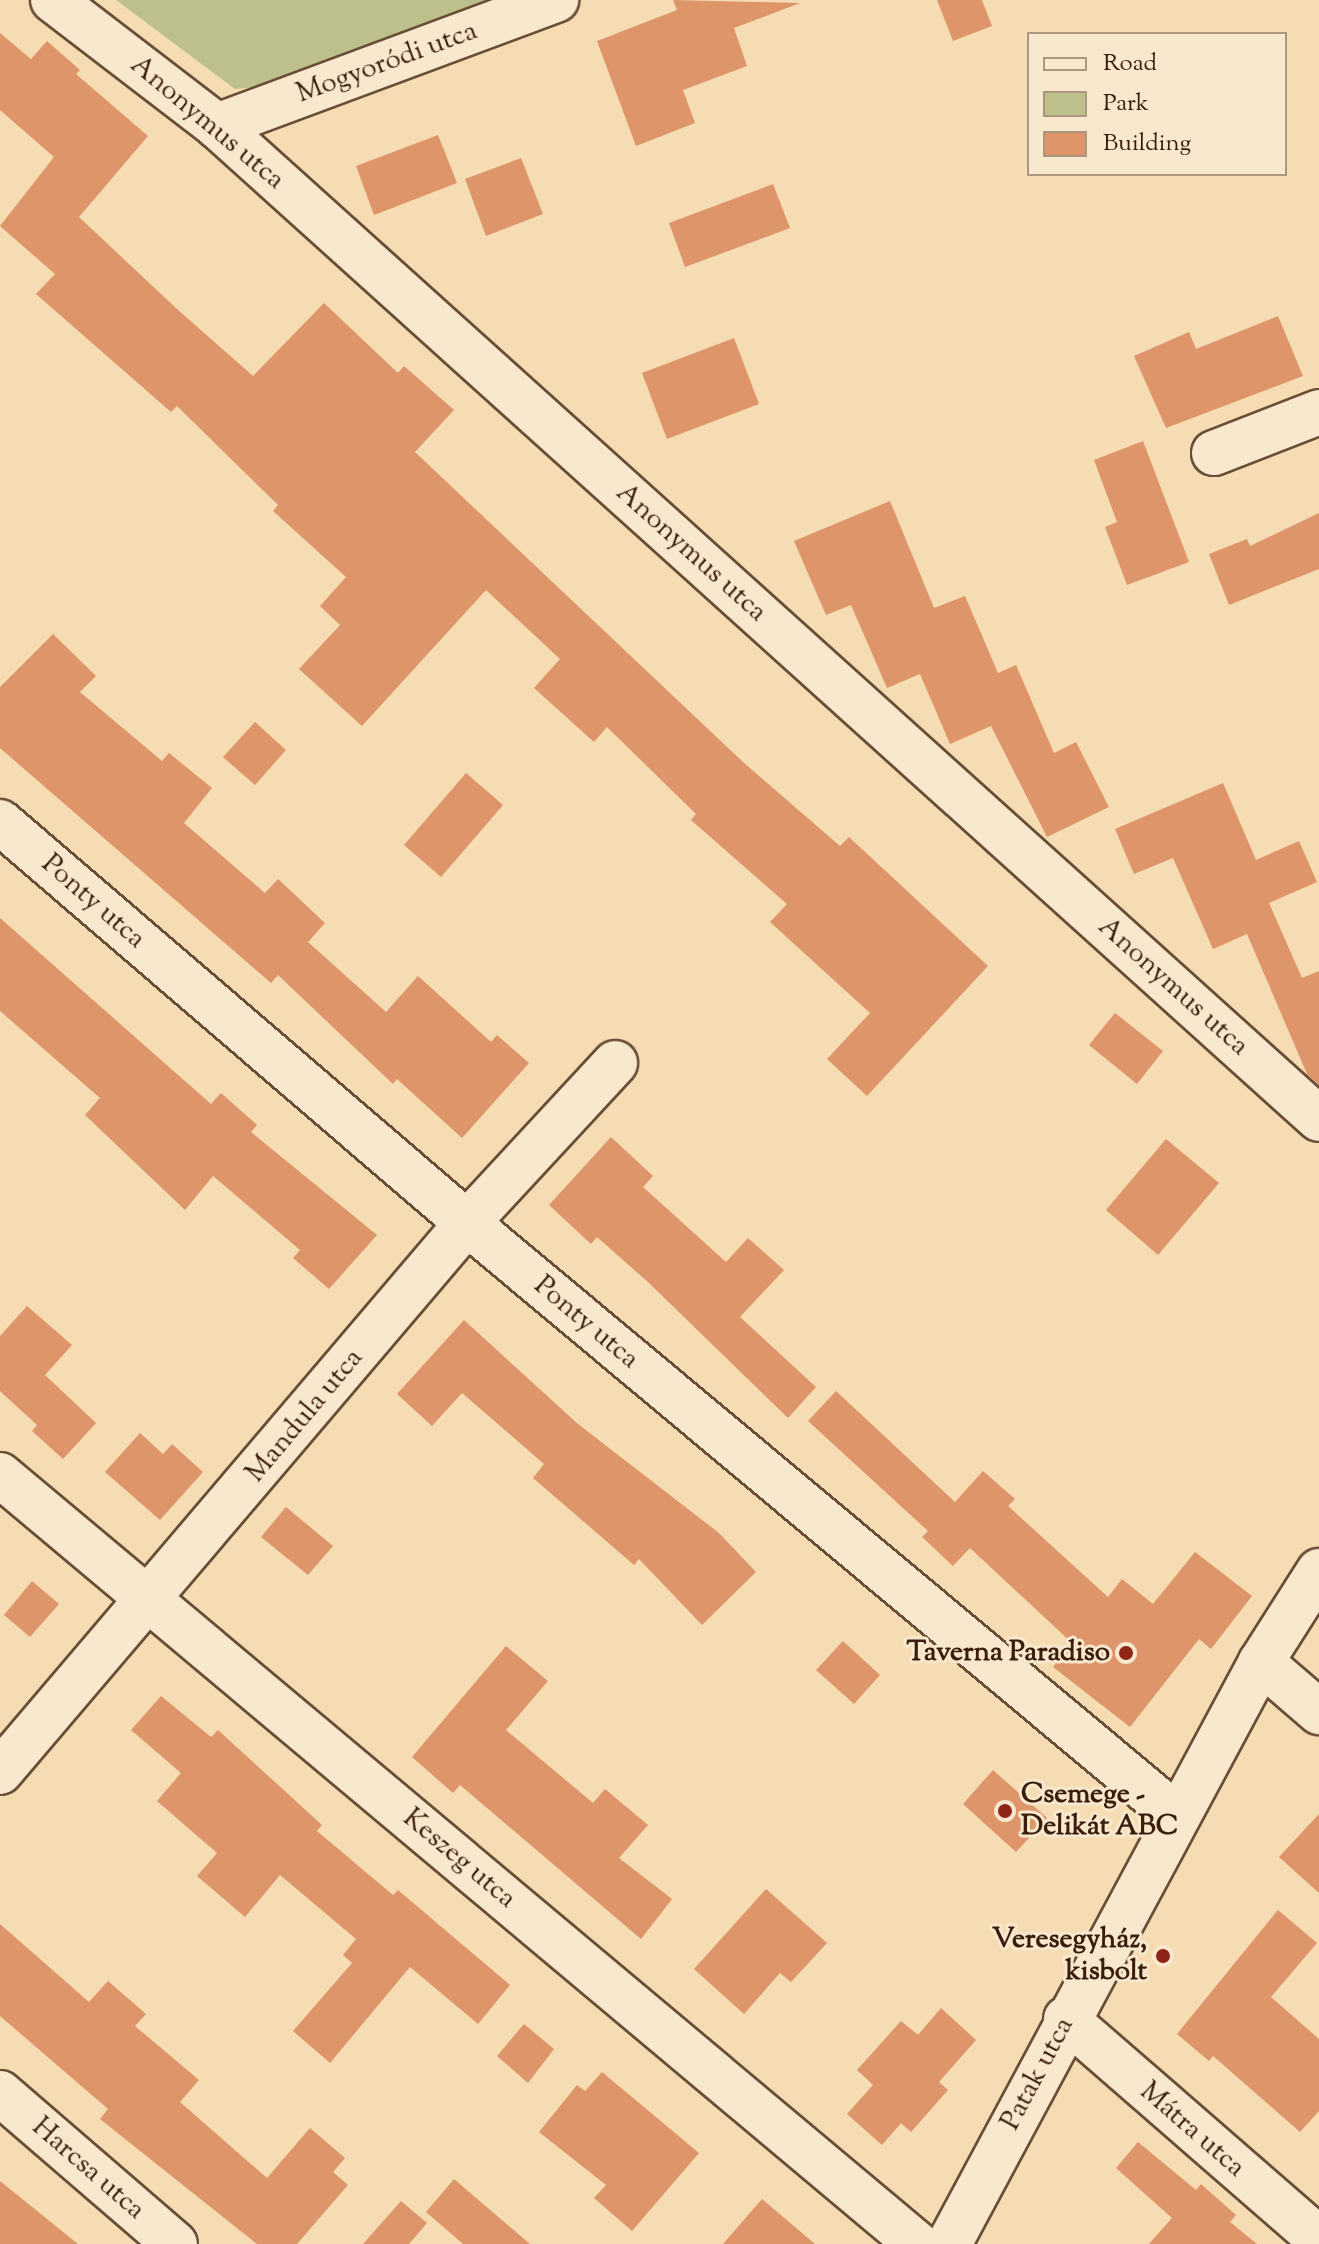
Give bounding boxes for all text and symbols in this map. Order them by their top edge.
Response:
street label: Mogyoródi utca [292,15,482,111]
legend [1027,32,1287,176]
text: Road [1103,47,1157,81]
street label: Anonymus utca [123,49,291,197]
text: Park [1103,87,1149,121]
text: Building [1103,127,1191,161]
street label: Anonymus utca [609,477,773,629]
street label: Ponty utca [34,848,152,956]
street label: Anonymus utca [1091,911,1255,1063]
street label: Ponty utca [527,1269,645,1377]
street label: Mandula utca [239,1342,371,1490]
place label: Taverna Paradiso [906,1636,1110,1670]
marker: Taverna Paradiso [1117,1644,1135,1662]
place label: Csemege - Delikát ABC [1021,1778,1178,1844]
street label: Keszeg utca [395,1802,523,1916]
marker: Csemege - Delikát ABC [996,1802,1014,1820]
place label: Veresegyház, kisbolt [992,1923,1147,1989]
marker: Veresegyház, kisbolt [1154,1947,1172,1965]
street label: Patak utca [994,2012,1082,2136]
street label: Mátra utca [1132,2075,1252,2185]
street label: Harcsa utca [25,2111,151,2227]

